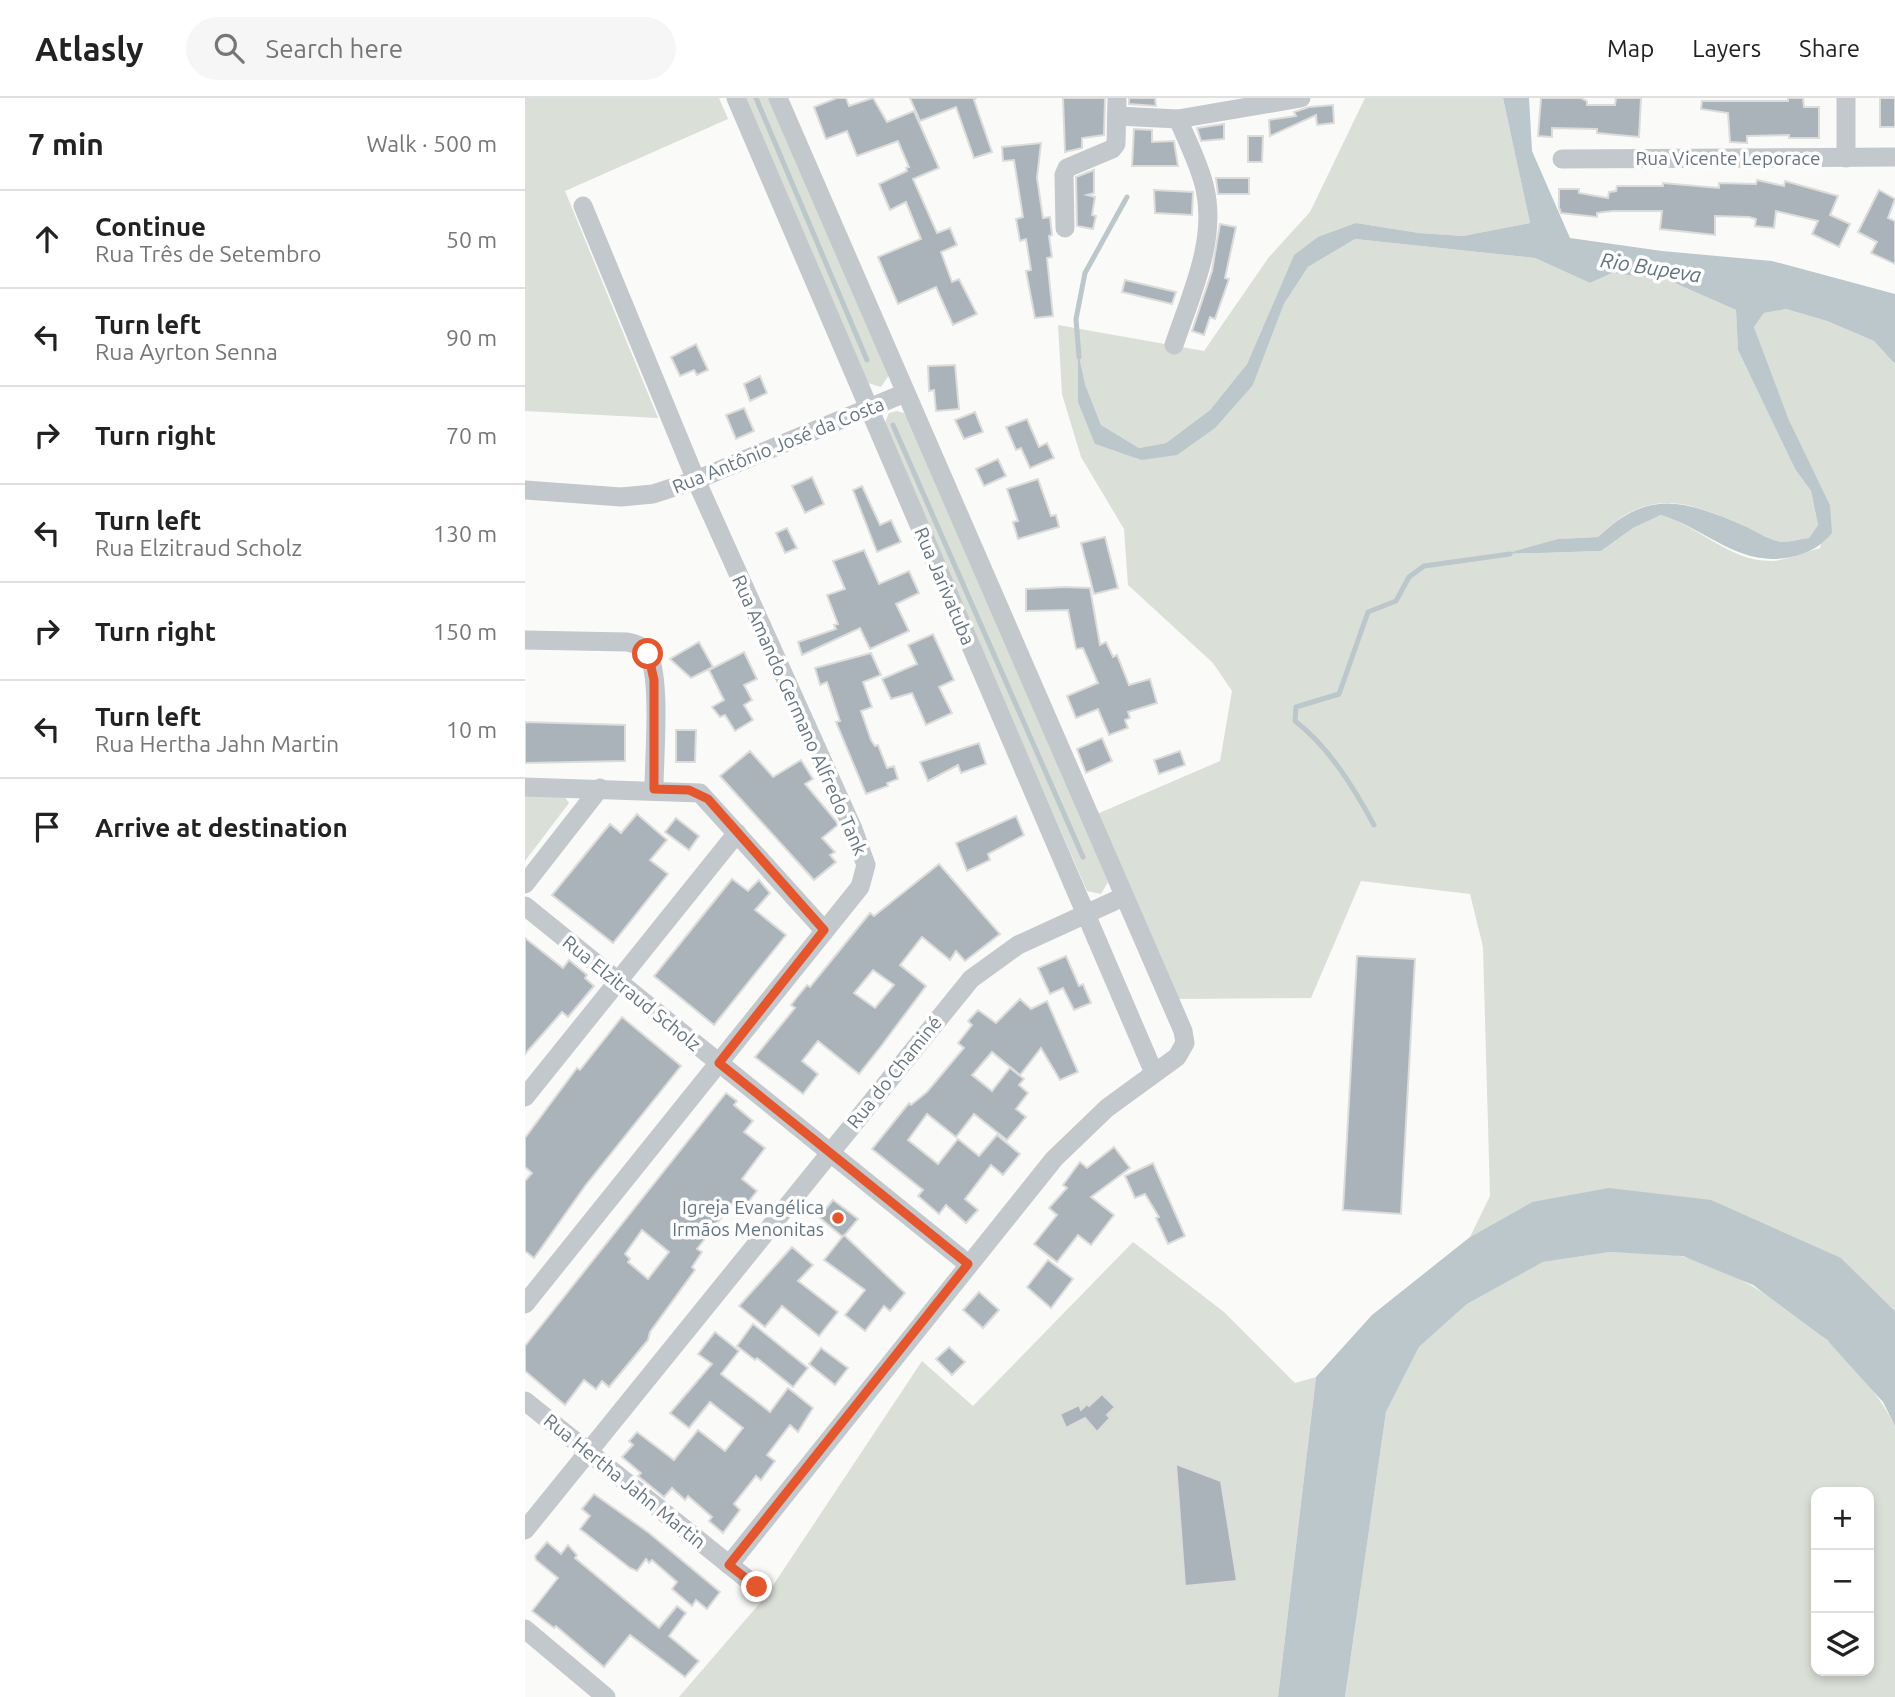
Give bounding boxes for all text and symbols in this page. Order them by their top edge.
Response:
search box [186,17,676,80]
icon: search [210,29,248,67]
text: Atlasly [35,30,144,67]
text: Search here [266,34,403,63]
text: Map [1607,35,1654,62]
text: Layers [1692,35,1761,62]
text: Share [1799,35,1860,62]
text: 7 min [28,127,104,161]
text: Walk · 500 m [366,131,497,156]
street label: Rua Vicente Leporace [1635,147,1821,169]
text: Continue [95,212,206,241]
icon: ahead [28,220,66,258]
text: 50 m [446,227,497,252]
text: Rua Três de Setembro [95,241,322,266]
water label: Rio Bupeva [1599,247,1703,287]
text: Turn left [95,310,201,339]
icon: left [28,318,66,356]
text: 90 m [446,325,497,350]
text: Rua Ayrton Senna [95,339,278,364]
street label: Rua Antônio José da Costa [669,392,887,498]
icon: right [28,416,66,454]
text: Turn right [95,421,216,450]
text: 70 m [446,423,497,448]
text: Turn left [95,506,201,535]
icon: left [28,514,66,552]
text: 130 m [433,521,497,546]
street label: Rua Jarivatuba [910,524,980,648]
text: Rua Elzitraud Scholz [95,535,302,560]
street label: Rua Amando Germano Alfredo Tank [728,571,872,859]
icon: right [28,612,66,650]
text: Turn right [95,617,216,646]
text: 150 m [433,619,497,644]
route start [632,638,663,669]
text: Turn left [95,702,201,731]
icon: left [28,710,66,748]
text: 10 m [446,717,497,742]
text: Rua Hertha Jahn Martin [95,731,339,756]
icon: arrive [28,808,66,846]
text: Arrive at destination [95,813,348,842]
street label: Rua Elzitraud Scholz [559,931,706,1056]
street label: Rua do Chaminé [842,1011,946,1133]
place label: Igreja Evangélica Irmãos Menonitas [672,1196,824,1240]
marker: Igreja Evangélica Irmãos Menonitas [830,1210,846,1226]
street label: Rua Hertha Jahn Martin [540,1409,710,1553]
map controls [1811,1487,1874,1676]
button: + [1811,1487,1874,1550]
button: − [1811,1550,1874,1613]
route end [741,1571,772,1602]
button: layers [1811,1613,1874,1676]

